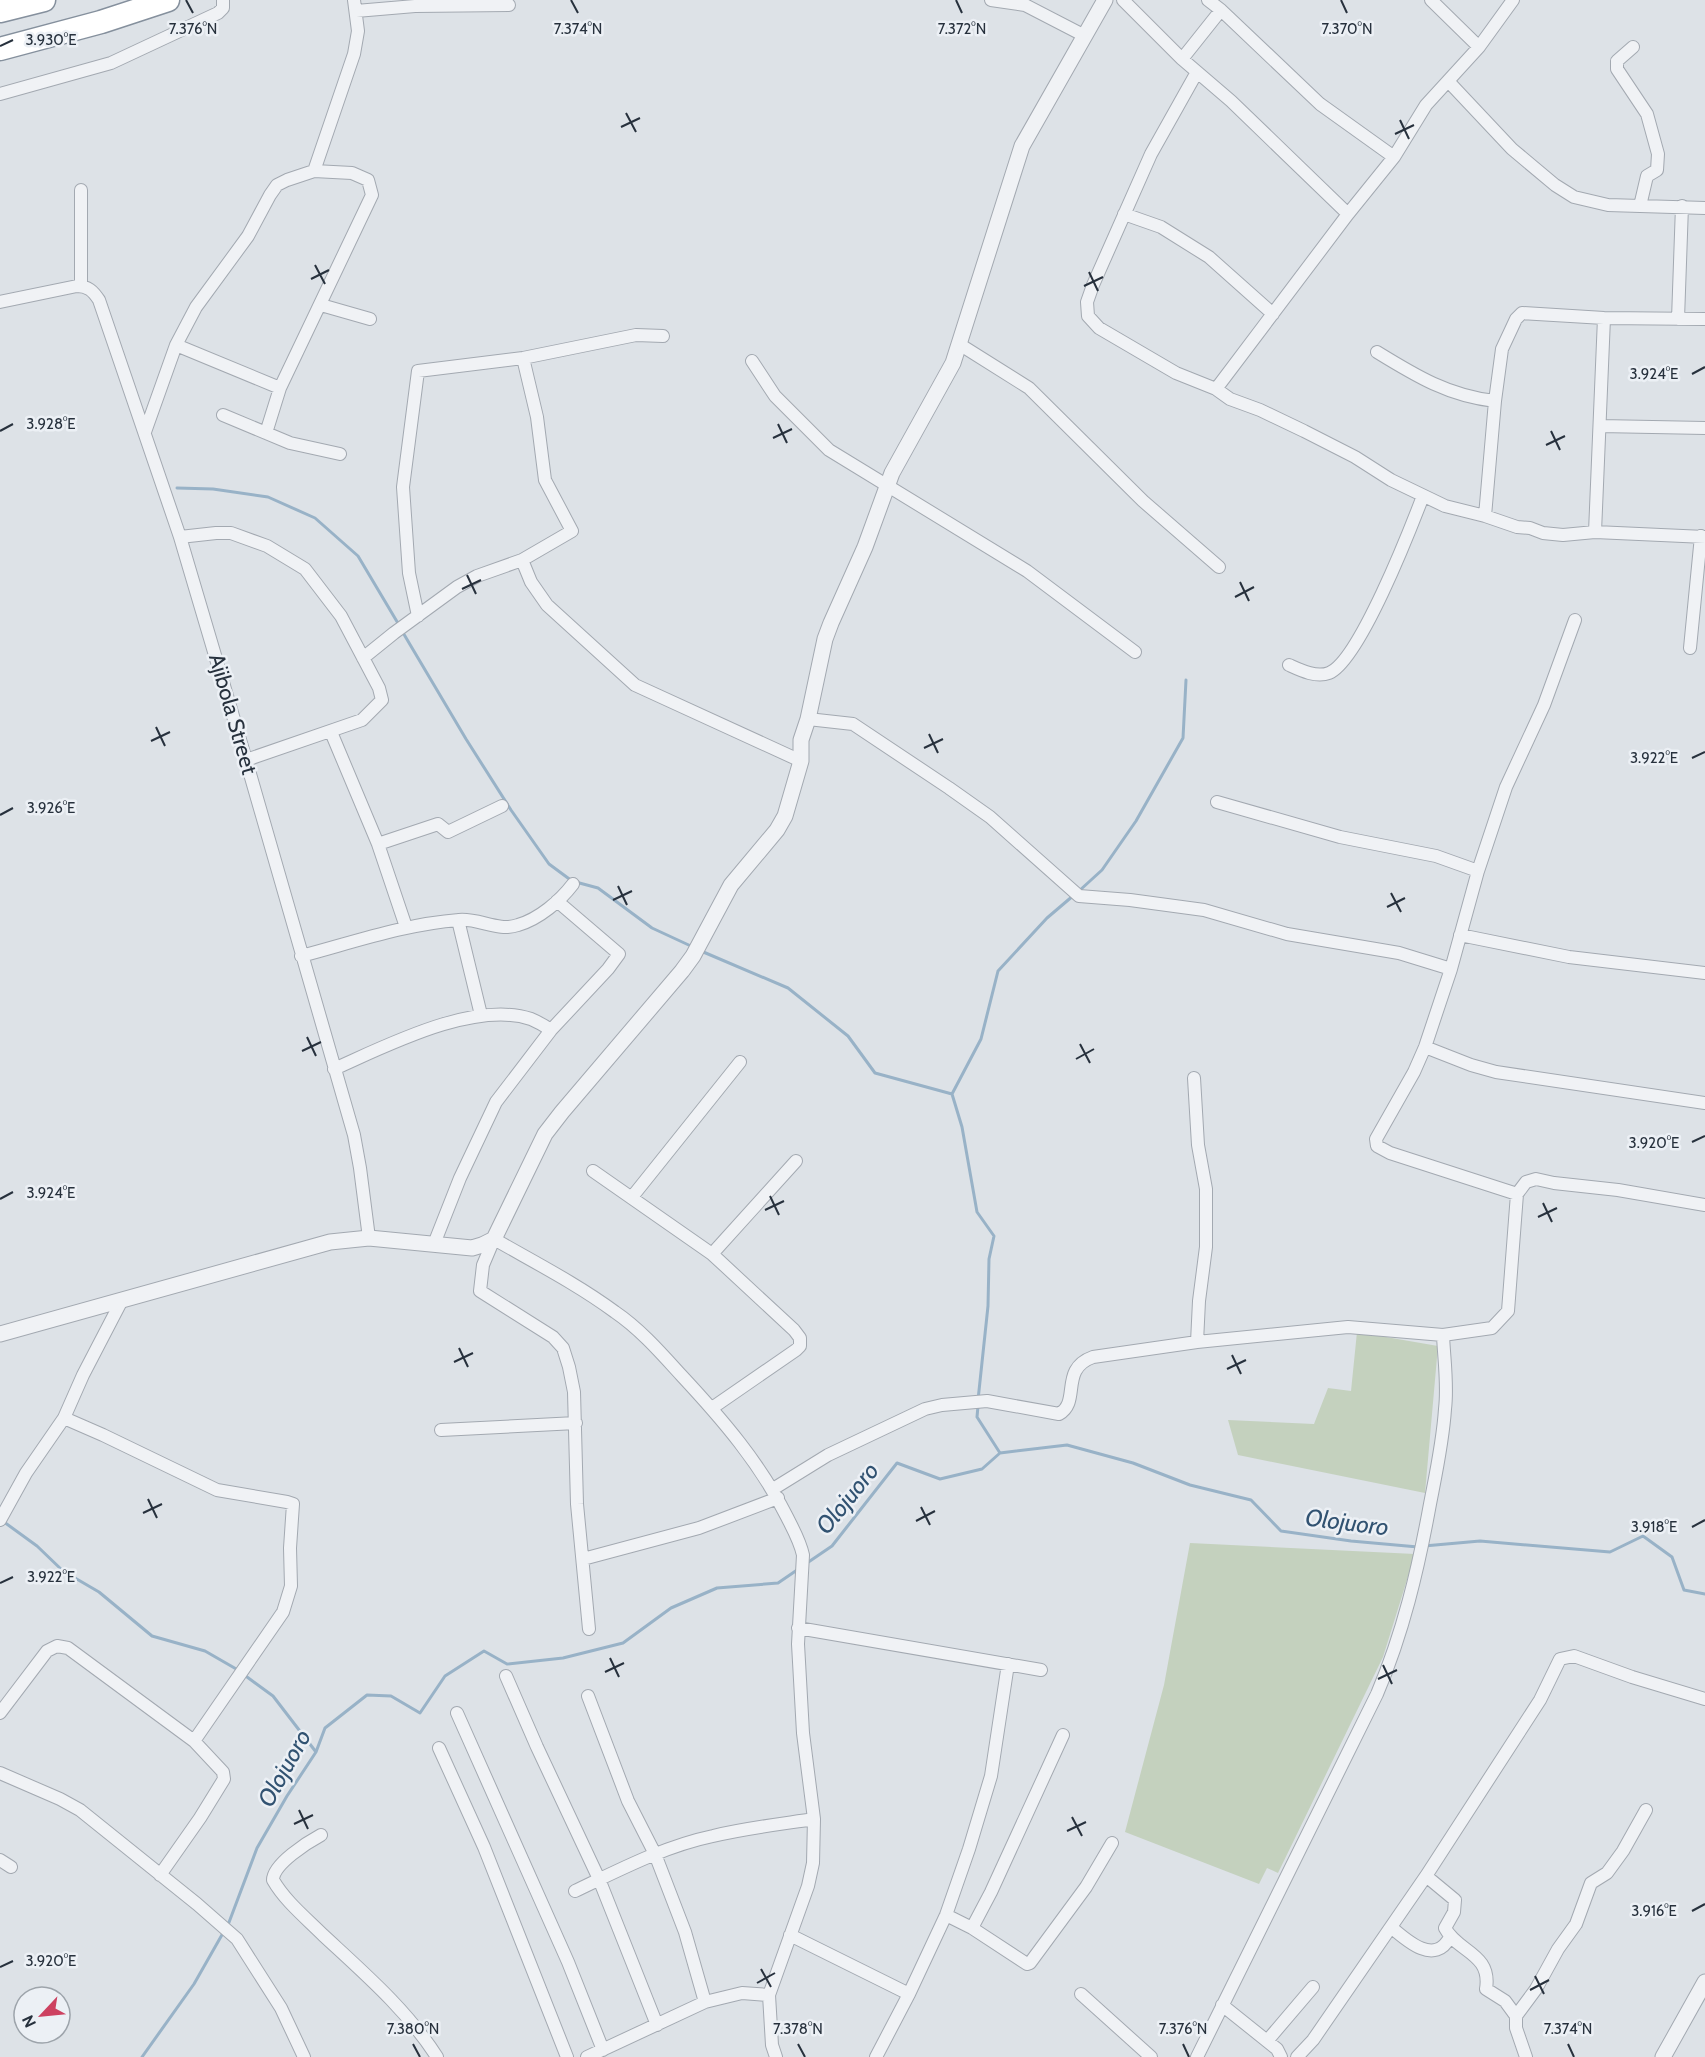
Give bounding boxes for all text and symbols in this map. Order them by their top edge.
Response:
text: 7.376°N [169,20,217,38]
text: 7.374°N [554,20,602,38]
text: 7.372°N [938,20,986,38]
text: 7.370°N [1322,20,1373,38]
text: 3.930°E [25,31,77,49]
text: 3.924°E [1630,365,1678,383]
text: 3.928°E [26,415,76,433]
street label: Ajibola Street [203,650,263,778]
text: 3.922°E [1630,749,1678,767]
text: 3.926°E [27,799,75,817]
text: 3.920°E [1629,1134,1679,1152]
text: 3.924°E [27,1184,75,1202]
water label: Olojuoro [809,1456,885,1540]
water label: Olojuoro [1304,1503,1390,1541]
text: 3.918°E [1631,1518,1677,1536]
text: 3.922°E [27,1568,75,1586]
water label: Olojuoro [251,1724,317,1812]
text: 3.916°E [1631,1902,1677,1920]
text: 3.920°E [26,1952,76,1970]
north arrow [12,1985,72,2045]
text: N [18,2012,40,2031]
text: 7.380°N [387,2020,439,2038]
text: 7.378°N [773,2020,823,2038]
text: 7.376°N [1159,2020,1207,2038]
text: 7.374°N [1544,2020,1592,2038]

